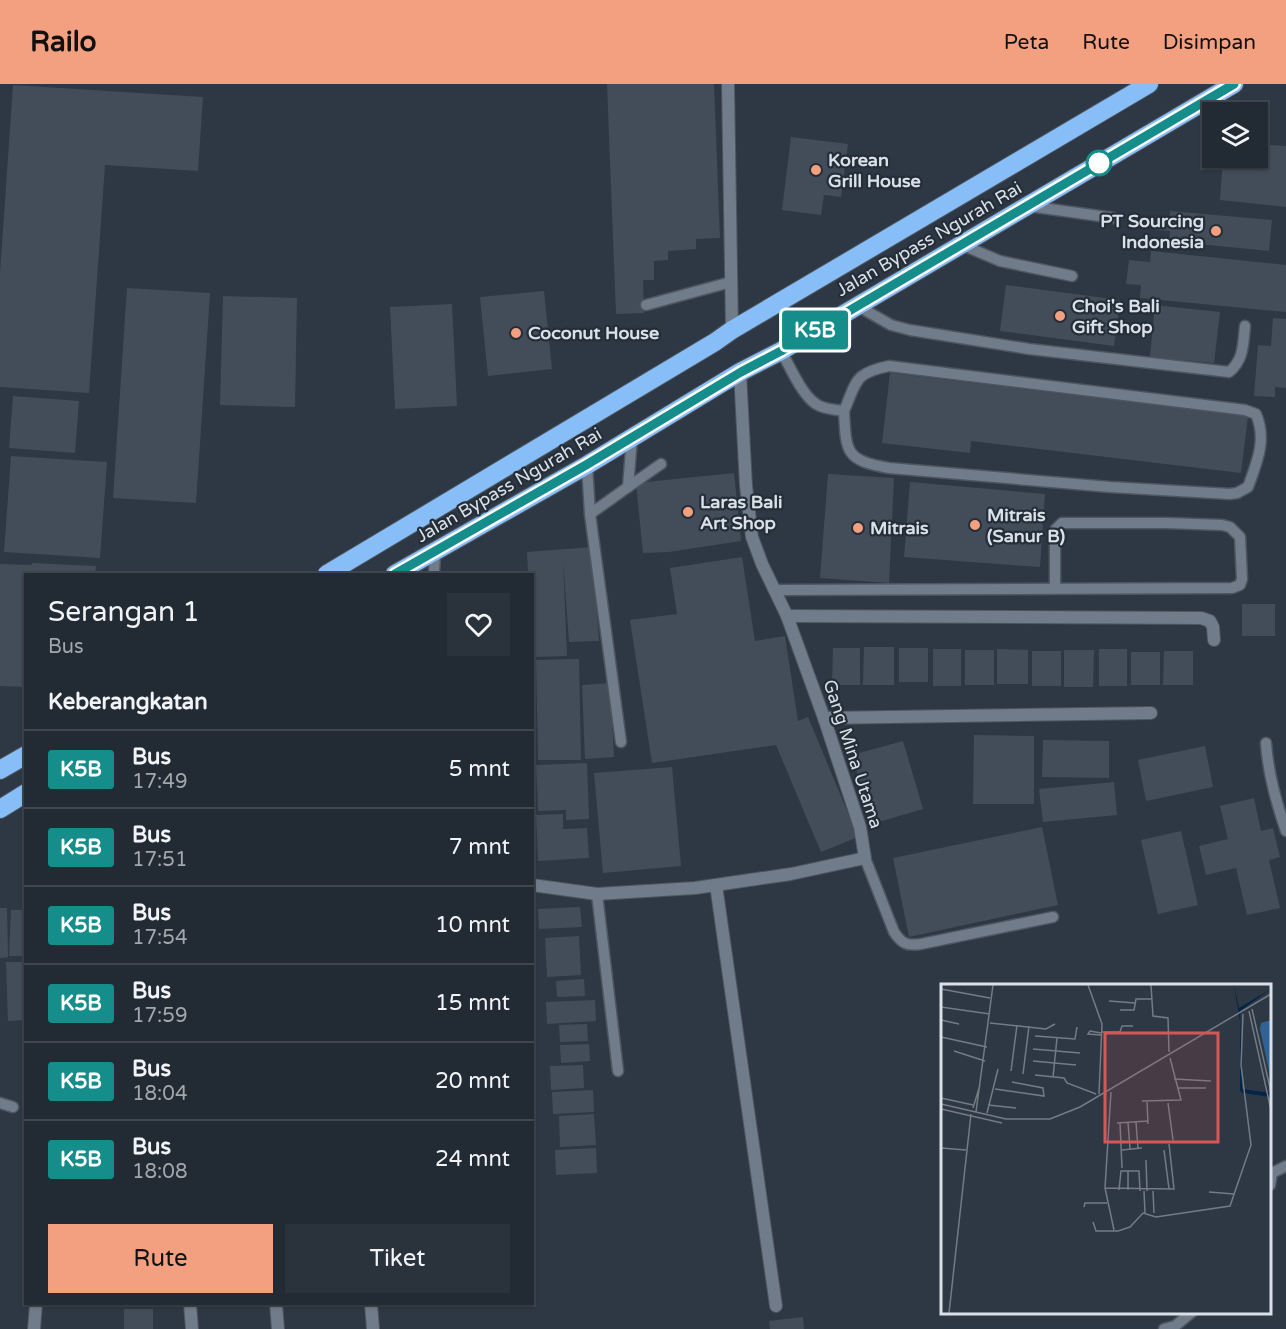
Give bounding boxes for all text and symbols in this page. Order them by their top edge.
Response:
text: Railo [30,25,97,59]
text: Peta [1004,30,1049,55]
text: Rute [1082,30,1130,55]
text: Disimpan [1163,30,1256,55]
map controls [1202,102,1268,168]
button: layers [1202,102,1268,168]
place label: Korean Grill House [828,149,921,192]
unlabelled marker [1086,150,1112,176]
marker: Korean Grill House [809,163,823,177]
street label: Jalan Bypass Ngurah Rai [832,177,1026,301]
place label: PT Sourcing Indonesia [1100,210,1204,253]
marker: PT Sourcing Indonesia [1209,224,1223,238]
place label: Choi's Bali Gift Shop [1072,295,1160,338]
marker: Choi's Bali Gift Shop [1053,309,1067,323]
line badge: K5B [780,310,850,350]
text: K5B [794,318,836,343]
place label: Coconut House [528,322,659,344]
marker: Coconut House [509,326,523,340]
street label: Jalan Bypass Ngurah Rai [412,423,606,547]
place label: Laras Bali Art Shop [700,491,782,534]
place label: Mitrais (Sanur B) [987,504,1065,547]
marker: Laras Bali Art Shop [681,505,695,519]
place label: Mitrais [870,517,929,539]
marker: Mitrais (Sanur B) [968,518,982,532]
marker: Mitrais [851,521,865,535]
button: heart [447,593,510,656]
text: Serangan 1 [48,595,200,629]
text: Bus [48,635,84,659]
street label: Gang Mina Utama [819,677,887,831]
text: Keberangkatan [48,689,208,715]
text: Bus [132,744,171,770]
text: 5 mnt [449,756,510,782]
text: K5B [60,757,102,782]
text: 17:49 [132,770,187,794]
text: Bus [132,822,171,848]
text: 7 mnt [449,834,510,860]
text: K5B [60,835,102,860]
text: 17:51 [132,848,187,872]
text: Bus [132,900,171,926]
text: 10 mnt [435,912,510,938]
text: K5B [60,913,102,938]
text: 17:54 [132,926,187,950]
text: Bus [132,978,171,1004]
inset map [941,984,1271,1314]
text: 15 mnt [435,990,510,1016]
text: K5B [60,991,102,1016]
text: 17:59 [132,1004,187,1028]
text: Bus [132,1056,171,1082]
text: 20 mnt [435,1068,510,1094]
text: K5B [60,1069,102,1094]
text: 18:04 [132,1082,187,1106]
text: Bus [132,1134,171,1160]
text: 24 mnt [435,1146,510,1172]
text: K5B [60,1147,102,1172]
text: 18:08 [132,1160,187,1184]
button: Rute [48,1224,273,1293]
button: Tiket [285,1224,510,1293]

